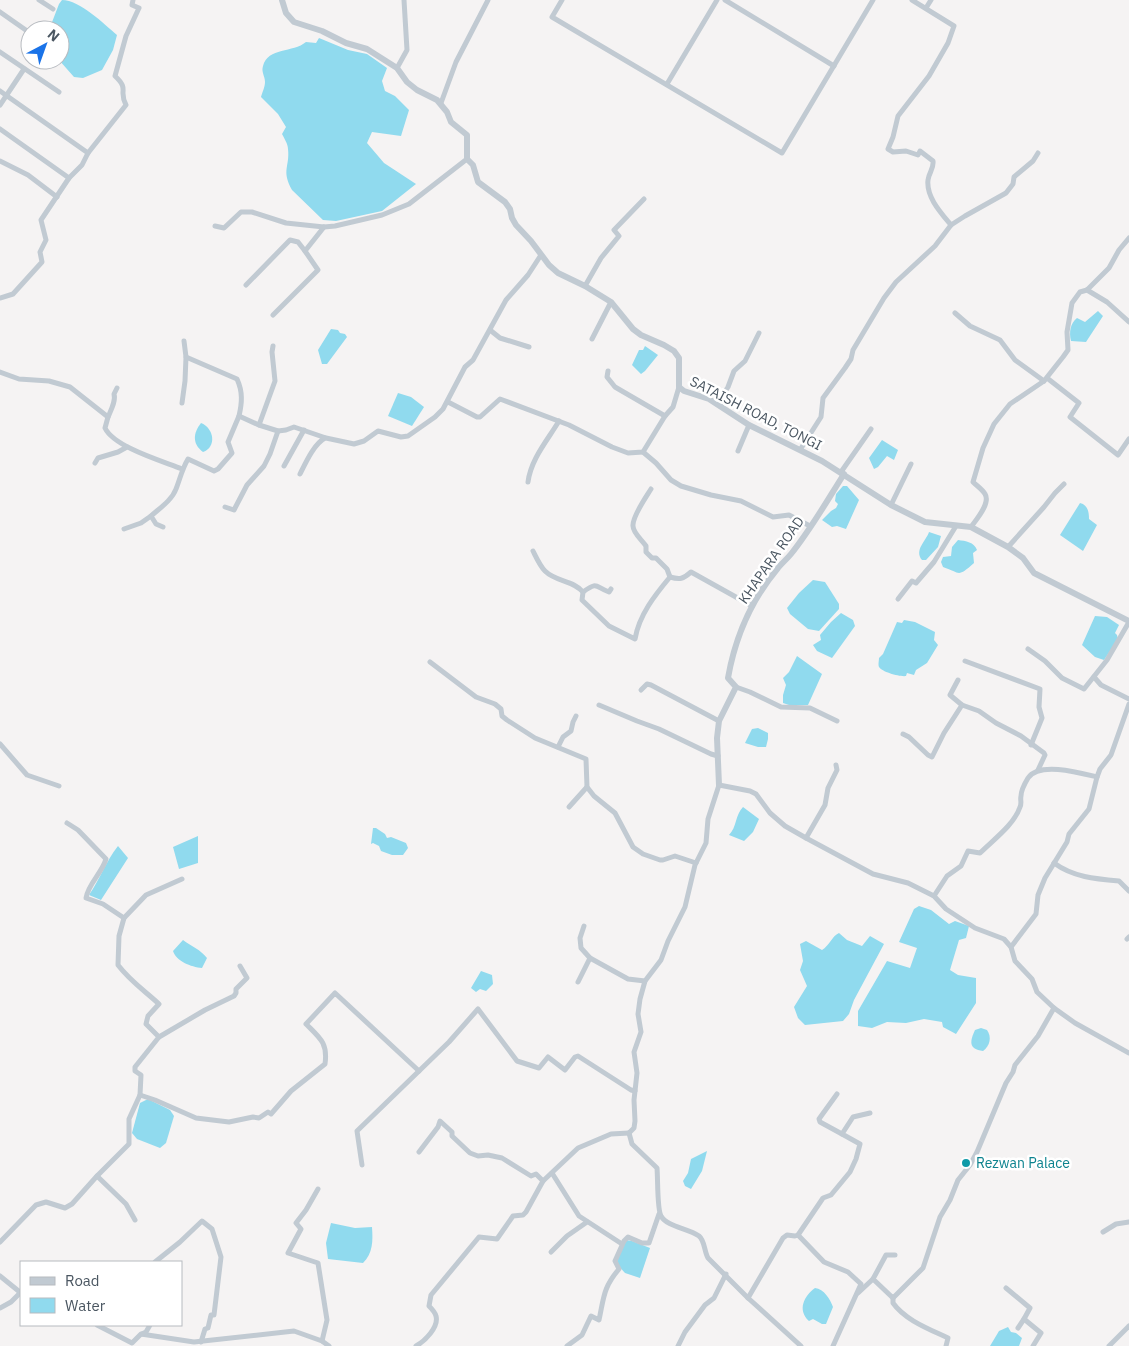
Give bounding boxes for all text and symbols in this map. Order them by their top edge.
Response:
north arrow [20,20,70,70]
text: N [44,25,63,45]
street label: SATAISH ROAD, TONGI [687,372,825,454]
street label: KHAPARA ROAD [734,513,808,607]
place label: Rezwan Palace [976,1154,1070,1172]
marker: Rezwan Palace [960,1157,972,1169]
legend [20,1261,182,1326]
text: Road [65,1271,100,1290]
text: Water [65,1296,106,1315]

